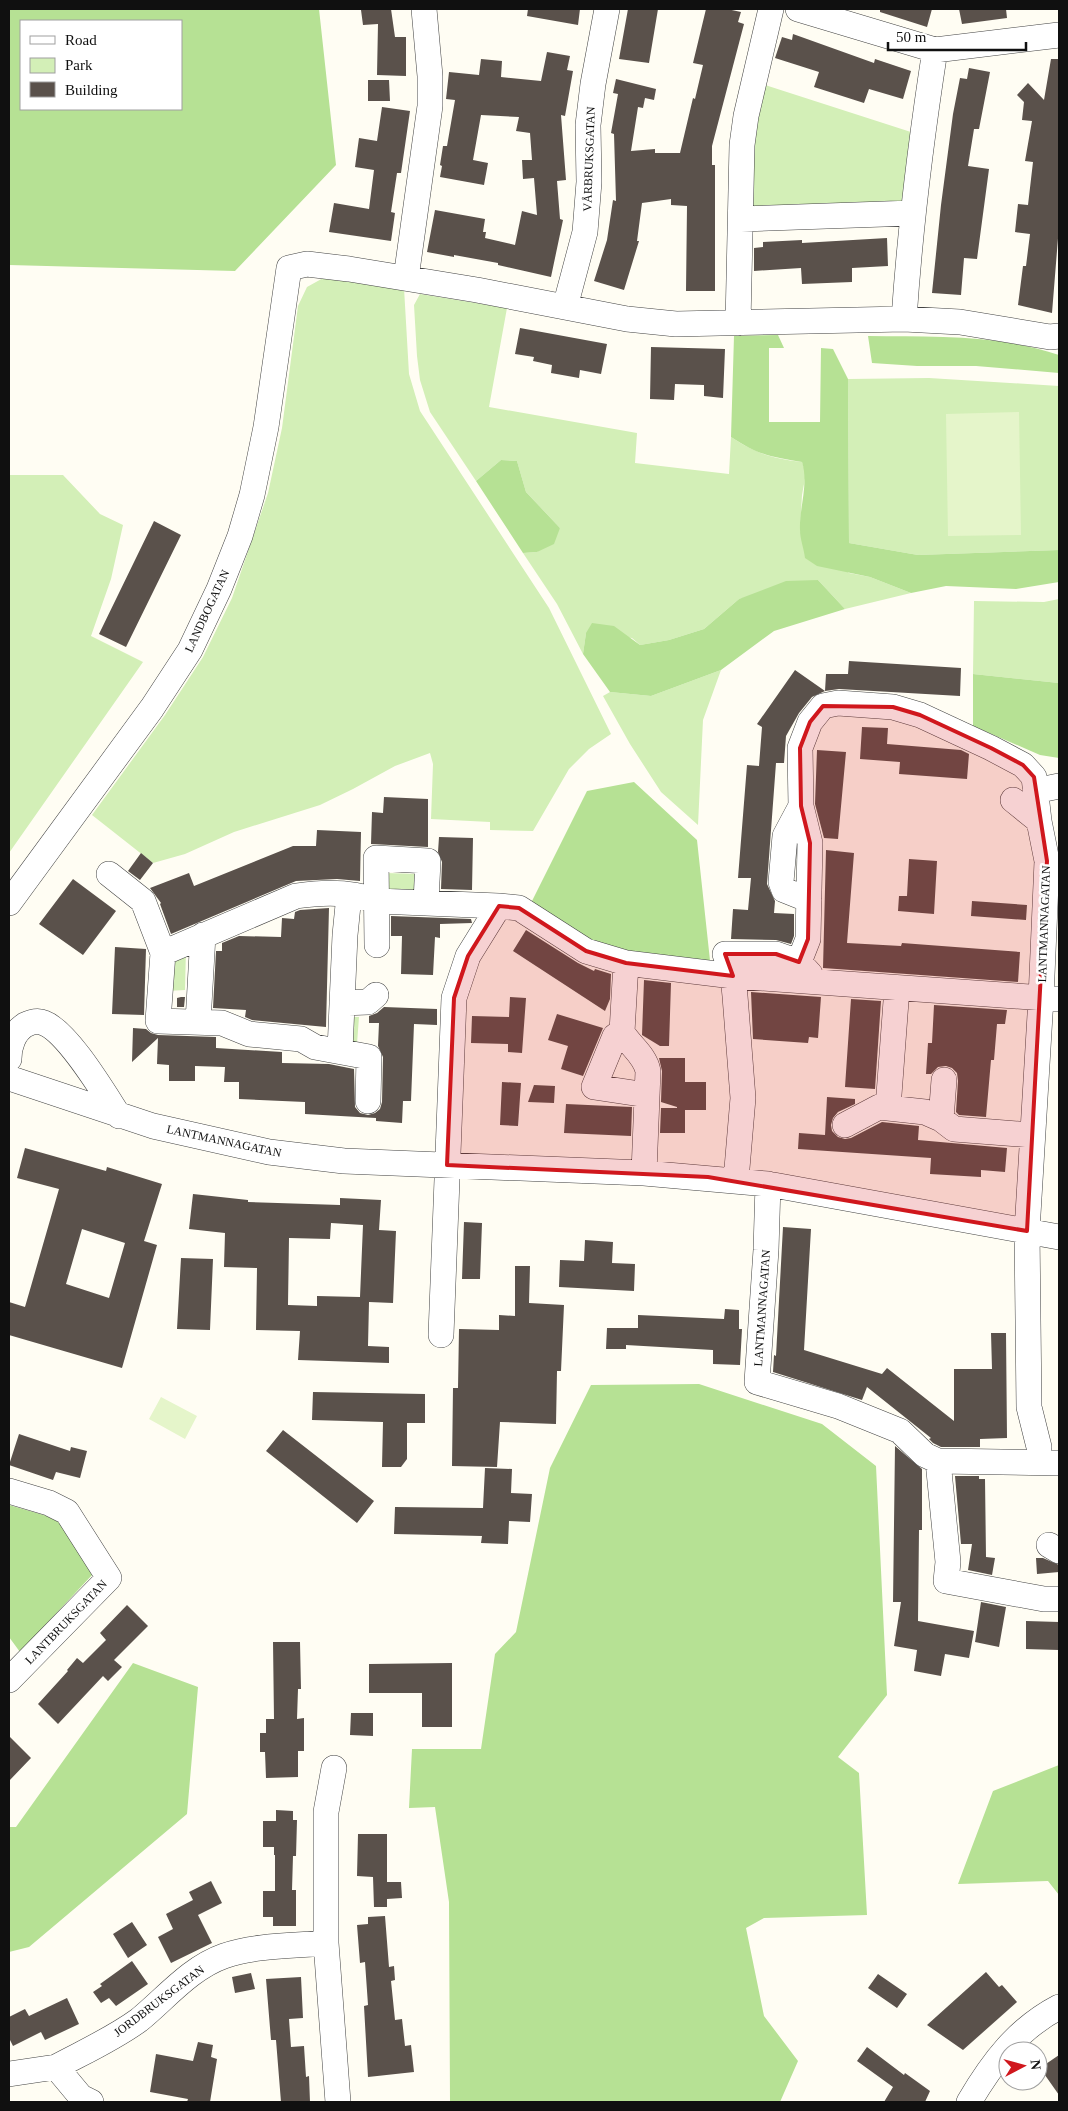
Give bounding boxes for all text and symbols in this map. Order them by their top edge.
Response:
legend [20,20,182,110]
scale bar [888,20,1026,52]
text: 50 m [896,29,927,45]
text: Road [65,32,97,48]
text: Park [65,57,93,73]
text: Building [65,82,118,98]
street label: VÅRBRUKSGATAN [580,106,598,212]
street label: LANDBOGATAN [182,567,232,655]
street label: LANTMANNAGATAN [1035,865,1053,983]
street label: LANTMANNAGATAN [165,1122,283,1160]
street label: LANTMANNAGATAN [751,1249,773,1367]
street label: LANTBRUKSGATAN [22,1577,110,1667]
street label: JORDBRUKSGATAN [111,1962,207,2040]
north arrow [998,2041,1048,2091]
text: N [1027,2059,1043,2071]

